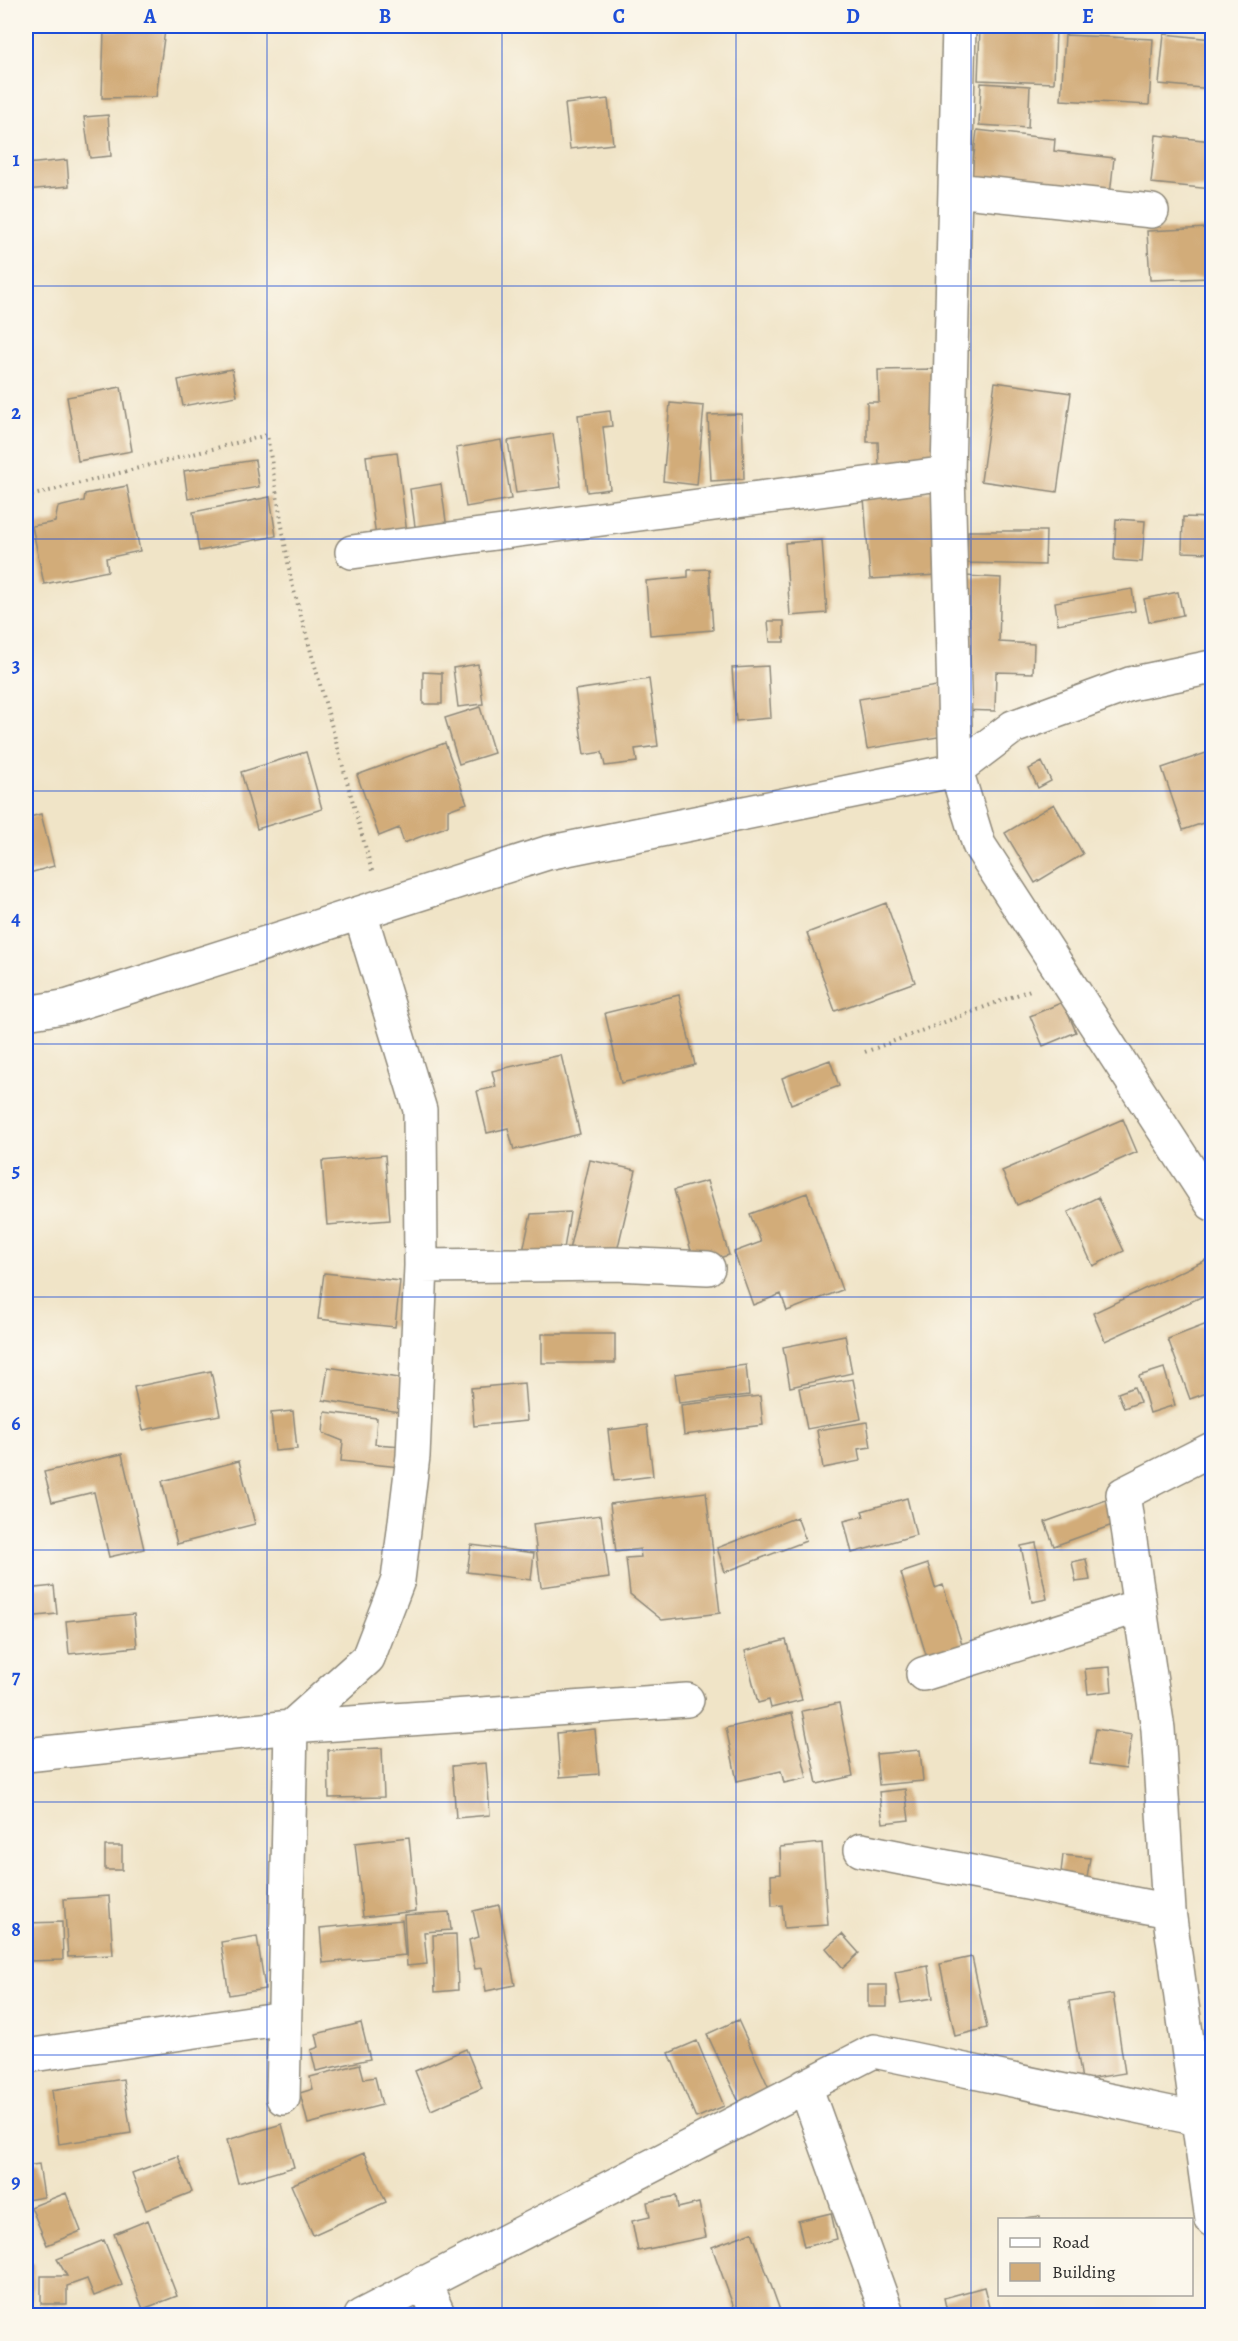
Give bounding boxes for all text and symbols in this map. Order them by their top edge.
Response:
text: A [143,3,157,30]
text: B [379,3,391,30]
text: C [613,3,625,30]
text: D [846,3,860,30]
text: E [1082,3,1094,30]
text: 1 [12,146,20,173]
text: 2 [11,399,21,426]
text: 3 [12,652,20,679]
text: 4 [11,905,21,932]
text: 5 [12,1157,20,1184]
text: 6 [11,1410,21,1437]
text: 7 [12,1663,21,1690]
text: 8 [11,1916,21,1943]
text: 9 [11,2168,21,2195]
legend [998,2218,1193,2296]
text: Road [1052,2230,1090,2254]
text: Building [1052,2260,1116,2284]

